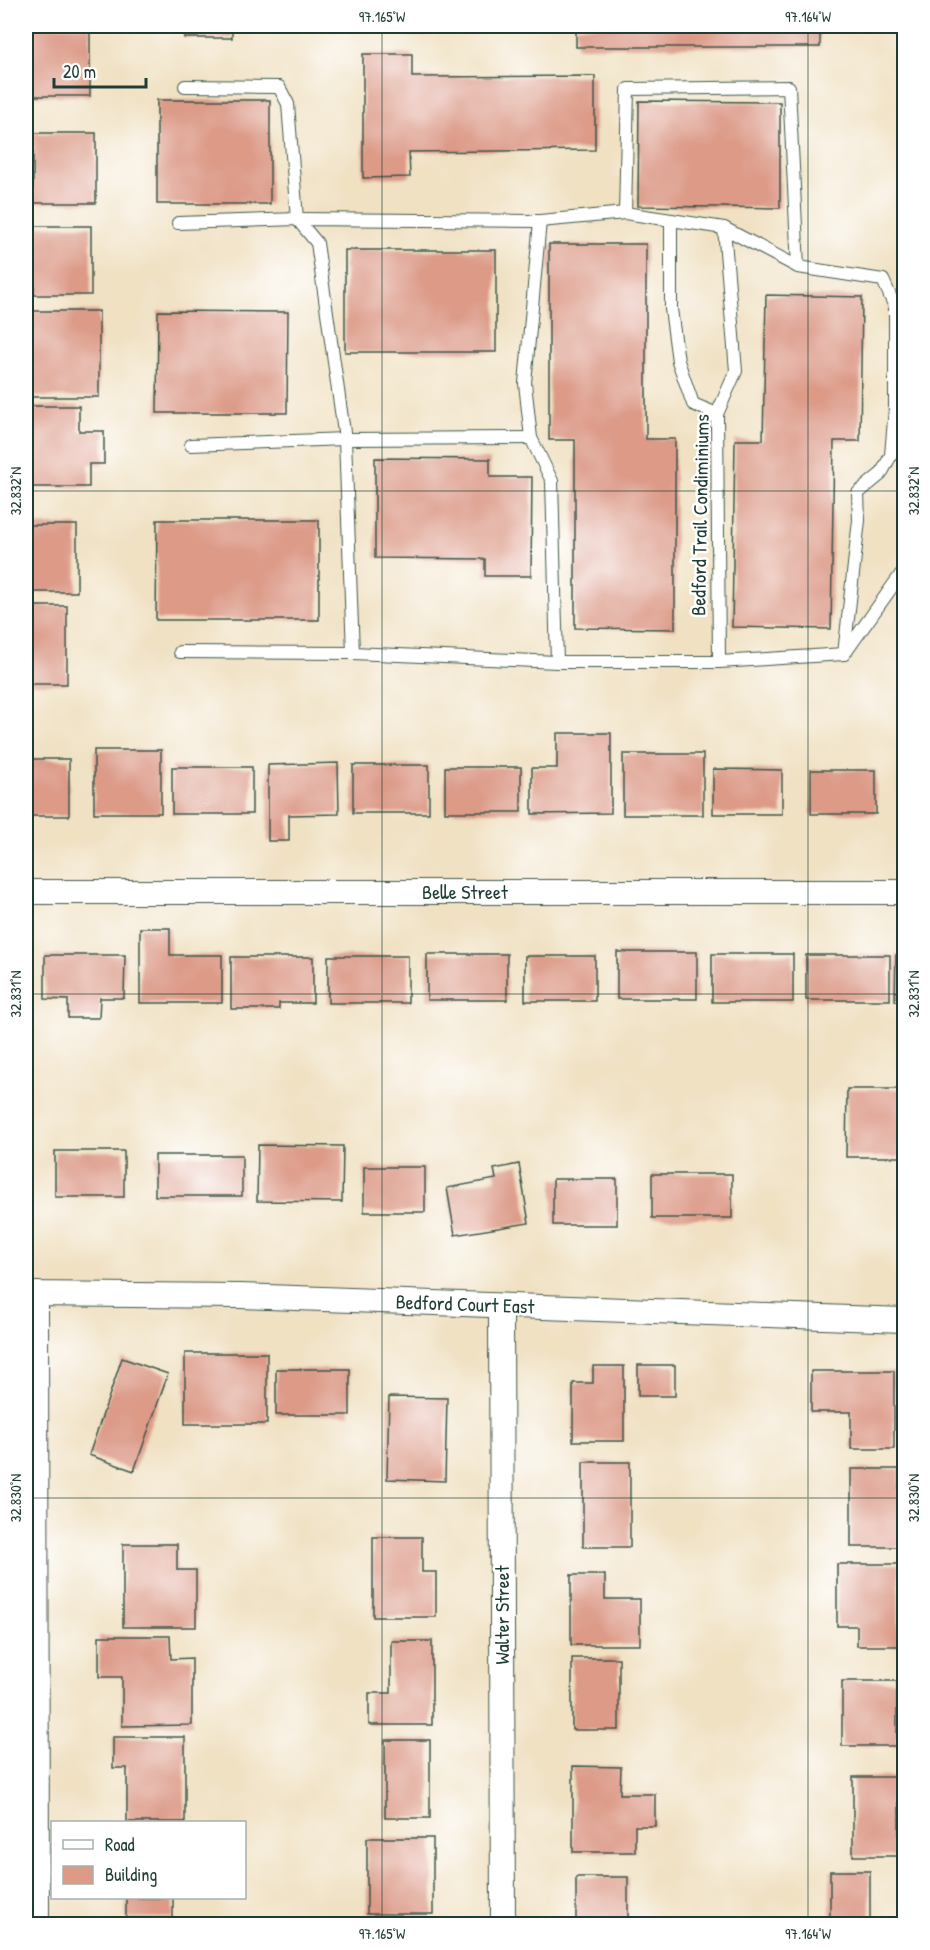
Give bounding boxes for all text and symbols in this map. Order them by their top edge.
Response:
text: 97.165°W [359,6,406,27]
text: 97.164°W [785,6,832,27]
scale bar [54,51,146,89]
text: 20 m [63,59,96,84]
street label: Bedford Trail Condiminiums [684,414,715,616]
text: 32.832°N [5,467,26,515]
text: 32.832°N [903,467,924,515]
street label: Belle Street [422,878,509,905]
text: 32.831°N [5,970,26,1018]
text: 32.831°N [903,970,924,1018]
street label: Bedford Court East [395,1288,536,1319]
text: 32.830°N [5,1474,26,1522]
text: 32.830°N [903,1474,924,1522]
street label: Walter Street [488,1564,515,1665]
legend [51,1821,246,1899]
text: Road [105,1832,135,1857]
text: Building [105,1862,157,1887]
text: 97.165°W [359,1923,406,1944]
text: 97.164°W [785,1923,832,1944]

